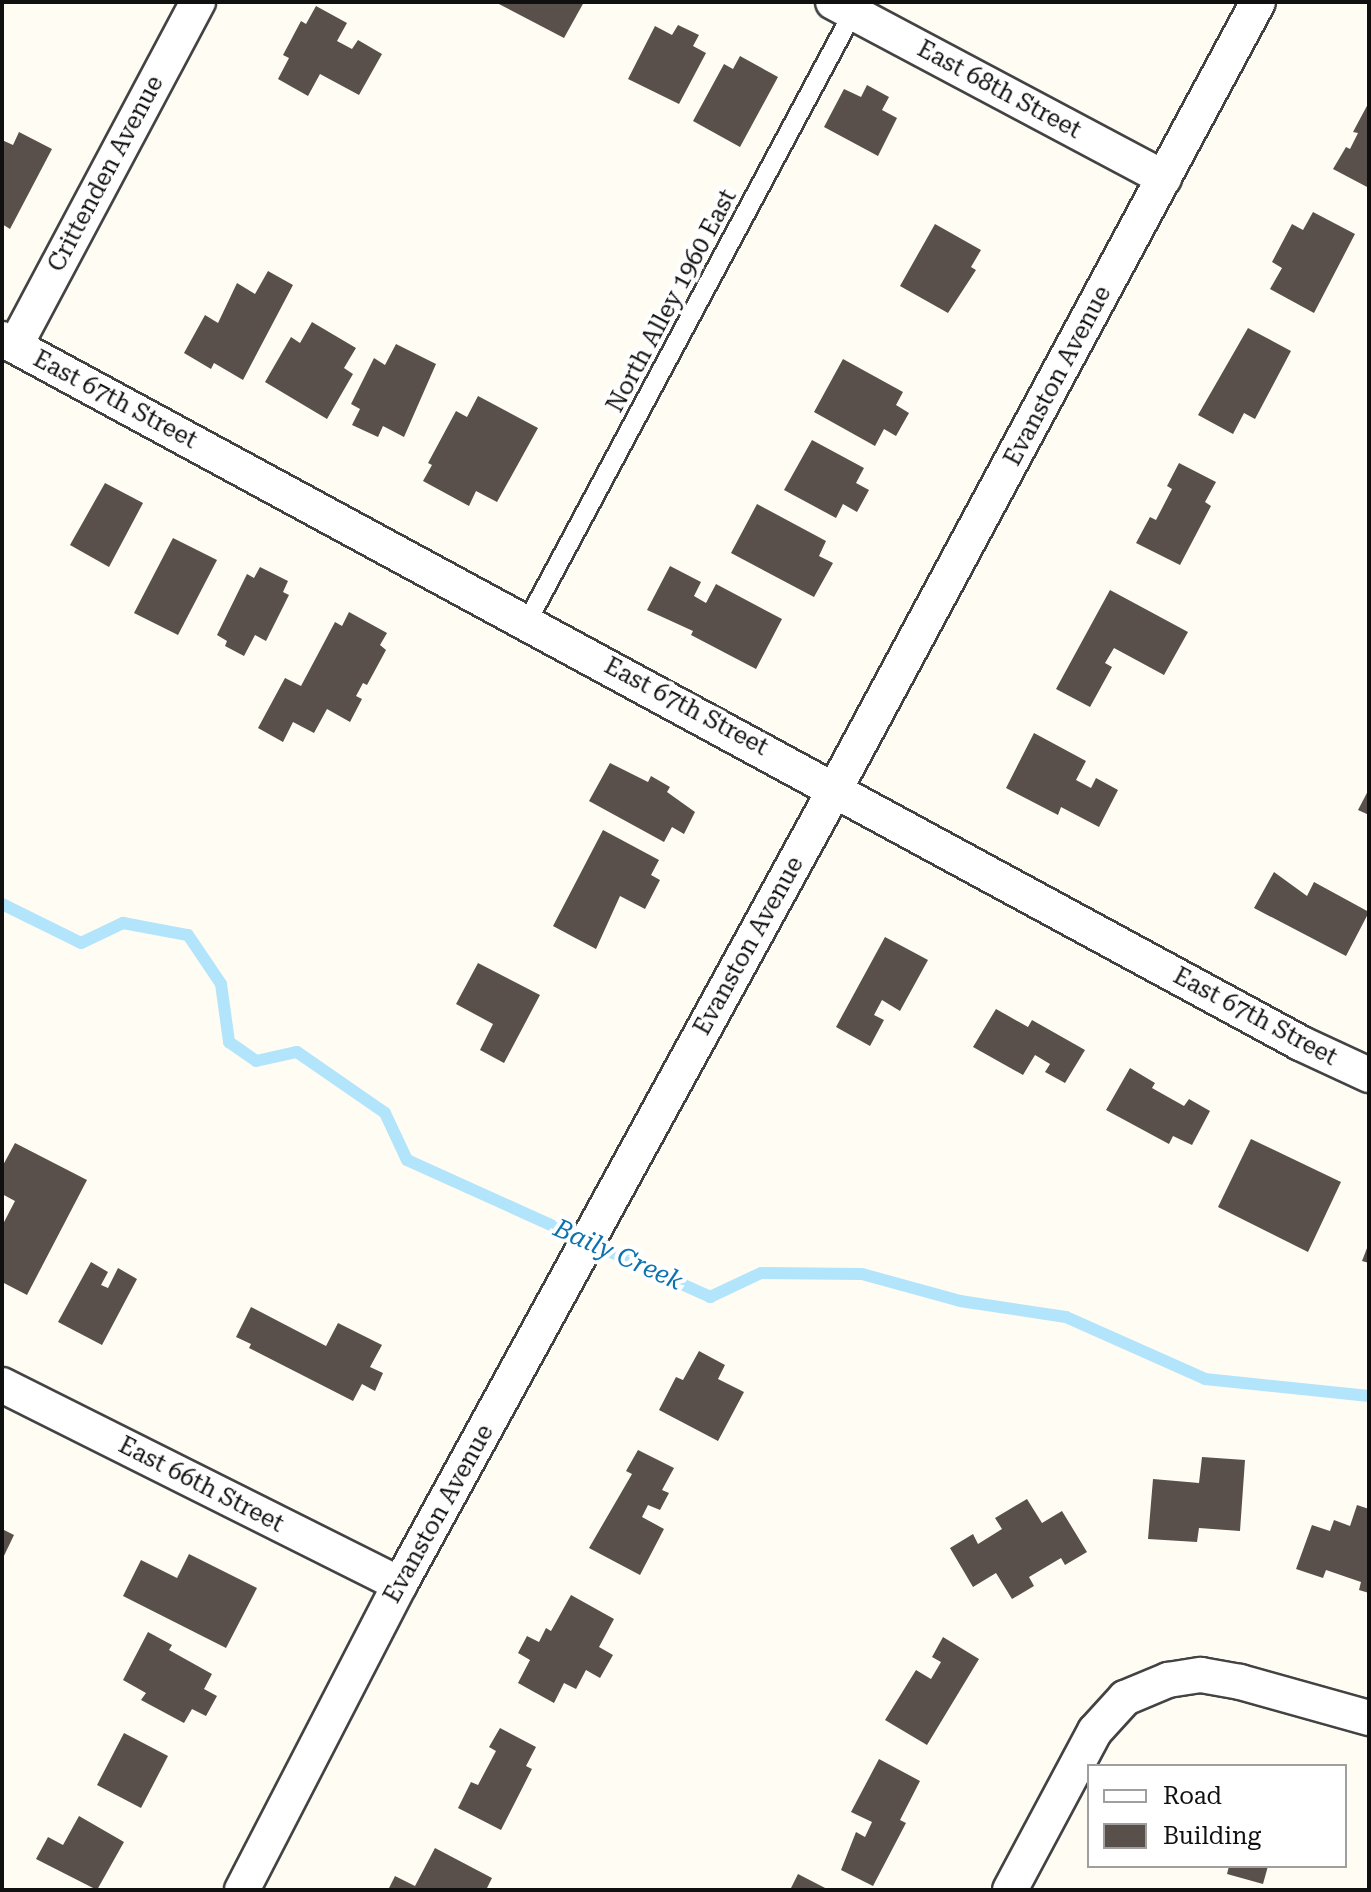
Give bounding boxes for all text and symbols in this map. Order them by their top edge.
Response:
street label: East 68th Street [912,35,1086,145]
street label: Crittenden Avenue [42,71,170,277]
street label: North Alley 1960 East [601,185,743,417]
street label: Evanston Avenue [998,281,1118,471]
street label: East 67th Street [28,345,202,455]
street label: East 67th Street [599,652,773,762]
street label: Evanston Avenue [688,852,810,1040]
street label: East 67th Street [1168,962,1342,1072]
water label: Baily Creek [549,1213,687,1297]
street label: Evanston Avenue [378,1420,500,1608]
street label: East 66th Street [114,1431,288,1539]
legend [1087,1764,1347,1868]
text: Road [1163,1782,1222,1810]
text: Building [1163,1822,1261,1850]

